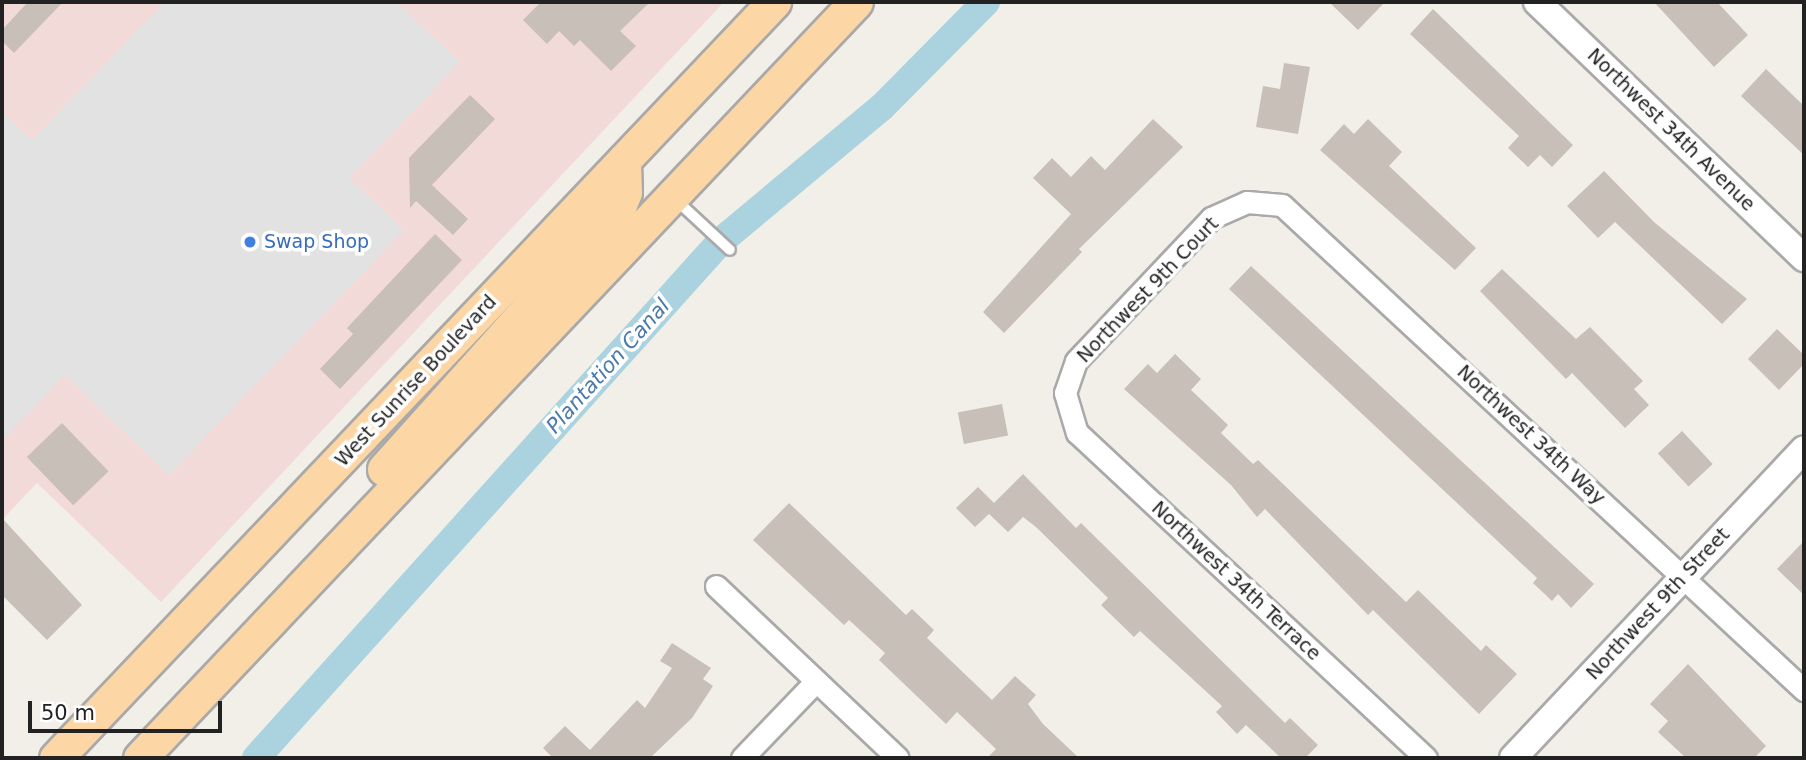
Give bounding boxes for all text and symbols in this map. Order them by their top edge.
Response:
street label: Northwest 34th Avenue [1582,44,1760,216]
street label: Northwest 9th Court [1073,212,1223,368]
place label: Swap Shop [264,231,369,253]
marker: Swap Shop [242,234,258,250]
street label: West Sunrise Boulevard [331,291,501,471]
water label: Plantation Canal [541,294,675,438]
street label: Northwest 34th Way [1452,361,1610,509]
street label: Northwest 34th Terrace [1147,497,1325,665]
street label: Northwest 9th Street [1582,523,1734,685]
scale bar [32,686,226,730]
text: 50 m [41,701,95,725]

